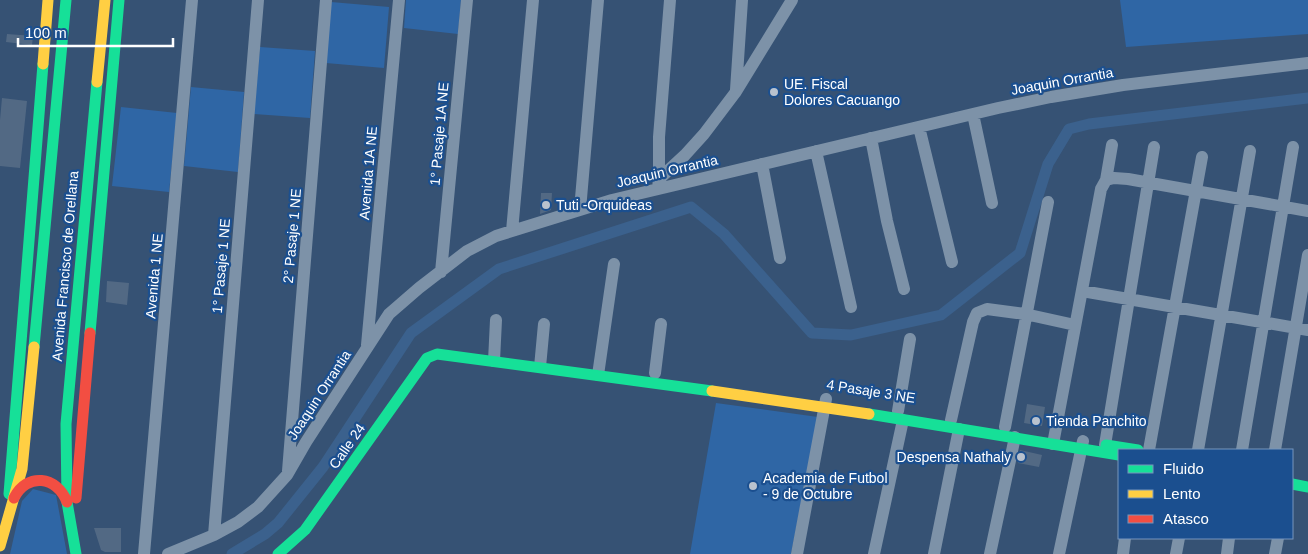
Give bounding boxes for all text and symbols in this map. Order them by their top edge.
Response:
scale bar [18,15,172,47]
text: 100 m [25,24,67,41]
street label: Joaquin Orrantia [1010,64,1115,98]
place label: UE. Fiscal Dolores Cacuango [784,76,900,108]
street label: 1° Pasaje 1A NE [427,82,451,186]
marker: UE. Fiscal Dolores Cacuango [768,86,780,98]
street label: Avenida 1A NE [356,126,380,220]
street label: Joaquin Orrantia [615,152,719,190]
street label: Avenida Francisco de Orellana [49,170,81,362]
street label: 2° Pasaje 1 NE [280,188,304,284]
place label: Tuti -Orquideas [556,197,652,213]
marker: Tuti -Orquideas [540,199,552,211]
street label: 1° Pasaje 1 NE [209,218,233,314]
street label: Avenida 1 NE [142,233,166,319]
street label: Joaquin Orrantia [284,347,354,443]
street label: 4 Pasaje 3 NE [826,376,916,406]
place label: Tienda Panchito [1046,413,1147,429]
marker: Tienda Panchito [1030,415,1042,427]
street label: Calle 24 [326,420,368,472]
place label: Despensa Nathaly [897,449,1011,465]
legend [1118,449,1293,539]
marker: Despensa Nathaly [1015,451,1027,463]
text: Fluido [1163,460,1204,477]
place label: Academia de Futbol - 9 de Octubre [763,470,888,502]
marker: Academia de Futbol - 9 de Octubre [747,480,759,492]
text: Lento [1163,485,1201,502]
text: Atasco [1163,510,1209,527]

